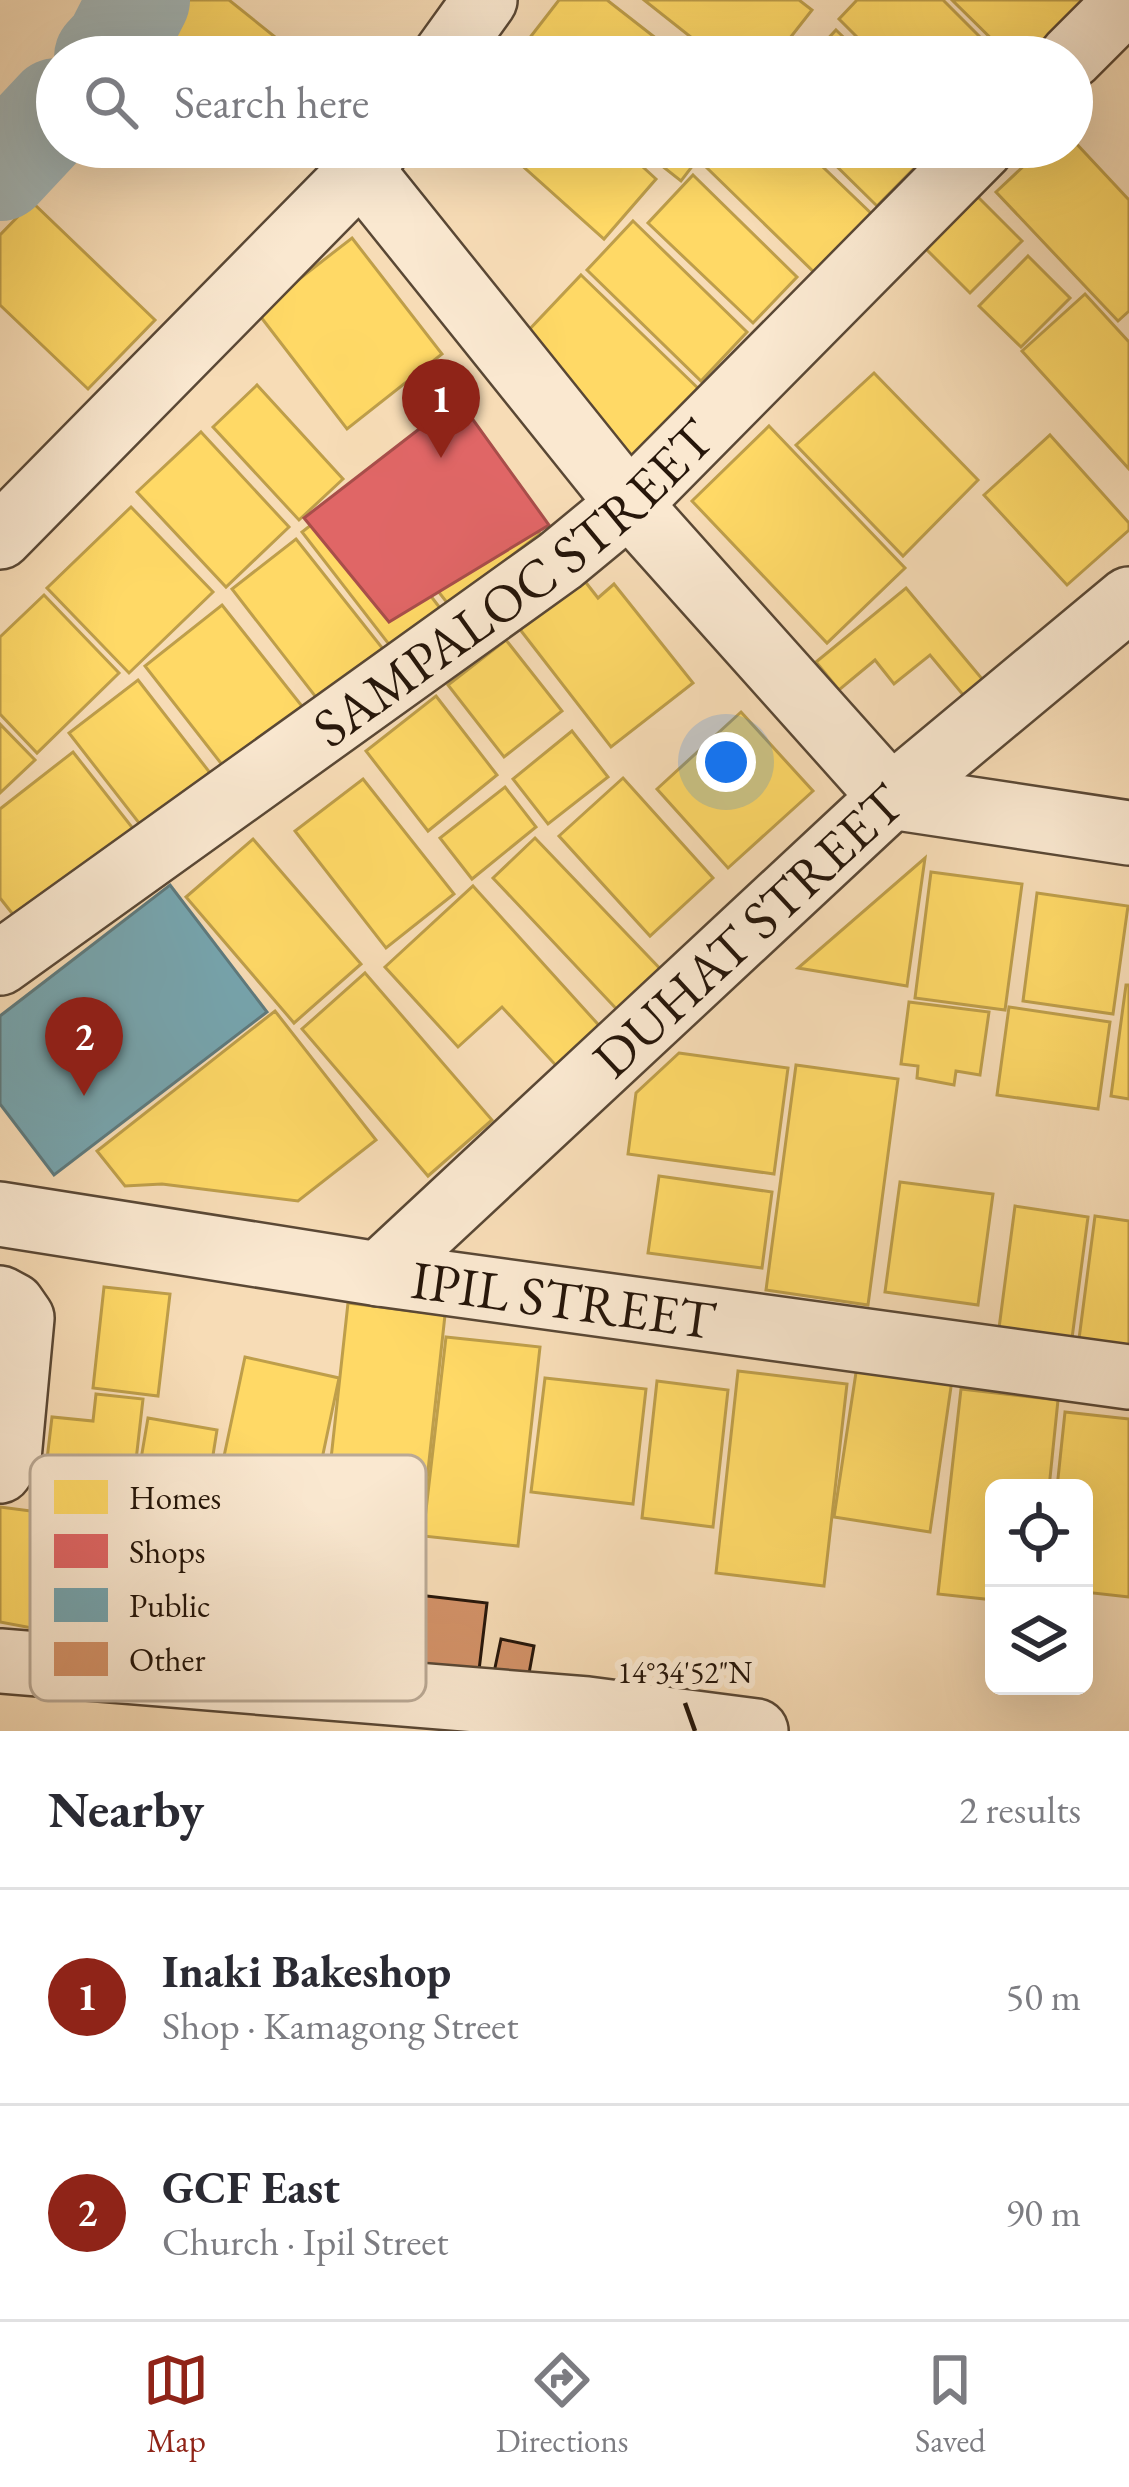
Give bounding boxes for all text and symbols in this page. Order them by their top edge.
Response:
search box [36,36,1093,168]
icon: search [78,69,144,135]
text: Search here [174,73,369,131]
pin: 1 [402,359,480,458]
street label: SAMPALOC STREET [299,403,729,762]
your location [696,732,756,792]
street label: DUHAT STREET [577,768,919,1093]
pin: 2 [45,997,123,1096]
street label: IPIL STREET [407,1244,721,1355]
legend [30,1455,426,1701]
text: Homes [129,1476,221,1519]
map controls [985,1479,1093,1695]
button: locate [985,1479,1093,1587]
text: Shops [129,1530,205,1573]
text: Public [129,1584,211,1627]
button: layers [985,1587,1093,1695]
text: Other [129,1638,205,1681]
text: 14°34'52"N [618,1653,753,1692]
text: Nearby [48,1776,204,1842]
text: 2 results [959,1784,1081,1835]
text: Inaki Bakeshop [162,1942,451,2000]
text: 1 [77,1971,97,2022]
text: 50 m [1005,1971,1081,2022]
text: Shop · Kamagong Street [162,2000,519,2051]
text: GCF East [162,2158,340,2216]
text: 2 [77,2187,97,2238]
text: 90 m [1005,2187,1081,2238]
text: Church · Ipil Street [162,2216,449,2267]
tab: Map [143,2347,209,2462]
tab: Directions [496,2347,629,2462]
tab: Saved [915,2347,986,2462]

